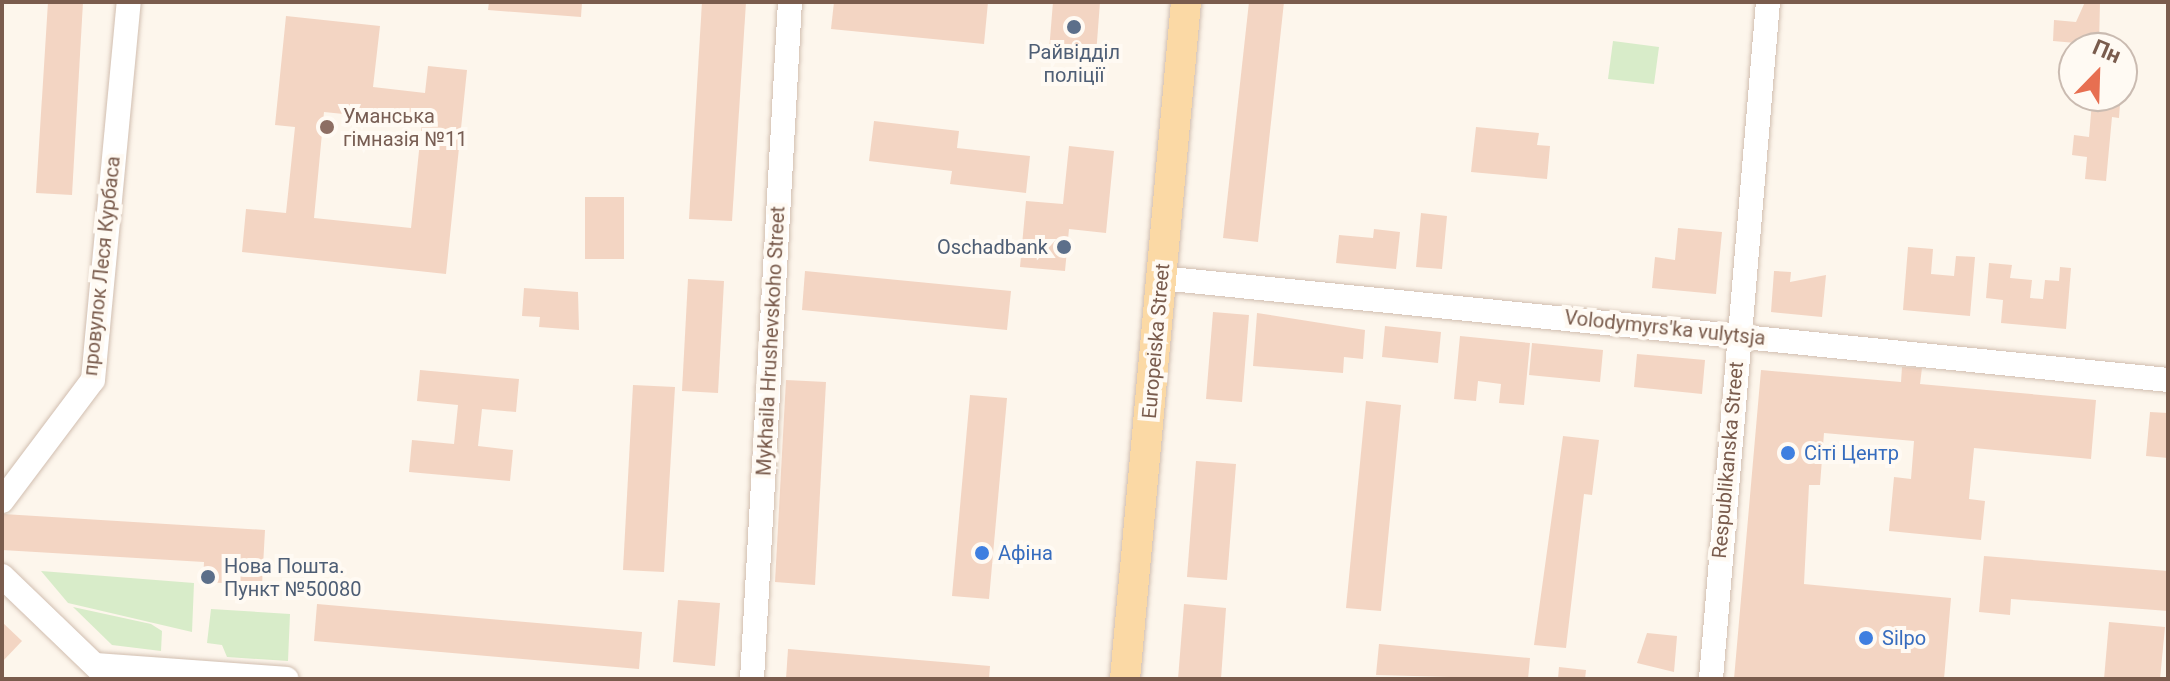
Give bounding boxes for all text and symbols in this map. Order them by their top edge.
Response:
marker: Райвідділ поліції [1065,18,1083,36]
north arrow [2058,32,2138,112]
text: Пн [2089,34,2125,68]
place label: Райвідділ поліції [1028,40,1120,87]
place label: Уманська гімназія №11 [343,104,468,151]
marker: Уманська гімназія №11 [318,118,336,136]
street label: провулок Леся Курбаса [79,155,125,377]
street label: Mykhaila Hrushevskoho Street [752,206,790,476]
place label: Oschadbank [937,235,1048,259]
marker: Oschadbank [1055,238,1073,256]
street label: Europeiska Street [1137,262,1175,420]
street label: Volodymyrs'ka vulytsja [1563,306,1767,350]
street label: Respublikanska Street [1707,361,1749,559]
place label: Сіті Центр [1804,441,1899,465]
marker: Сіті Центр [1779,444,1797,462]
place label: Афіна [998,541,1053,565]
marker: Афіна [973,544,991,562]
place label: Нова Пошта. Пункт №50080 [224,554,361,601]
marker: Нова Пошта. Пункт №50080 [199,568,217,586]
place label: Silpo [1882,626,1926,650]
marker: Silpo [1857,629,1875,647]

